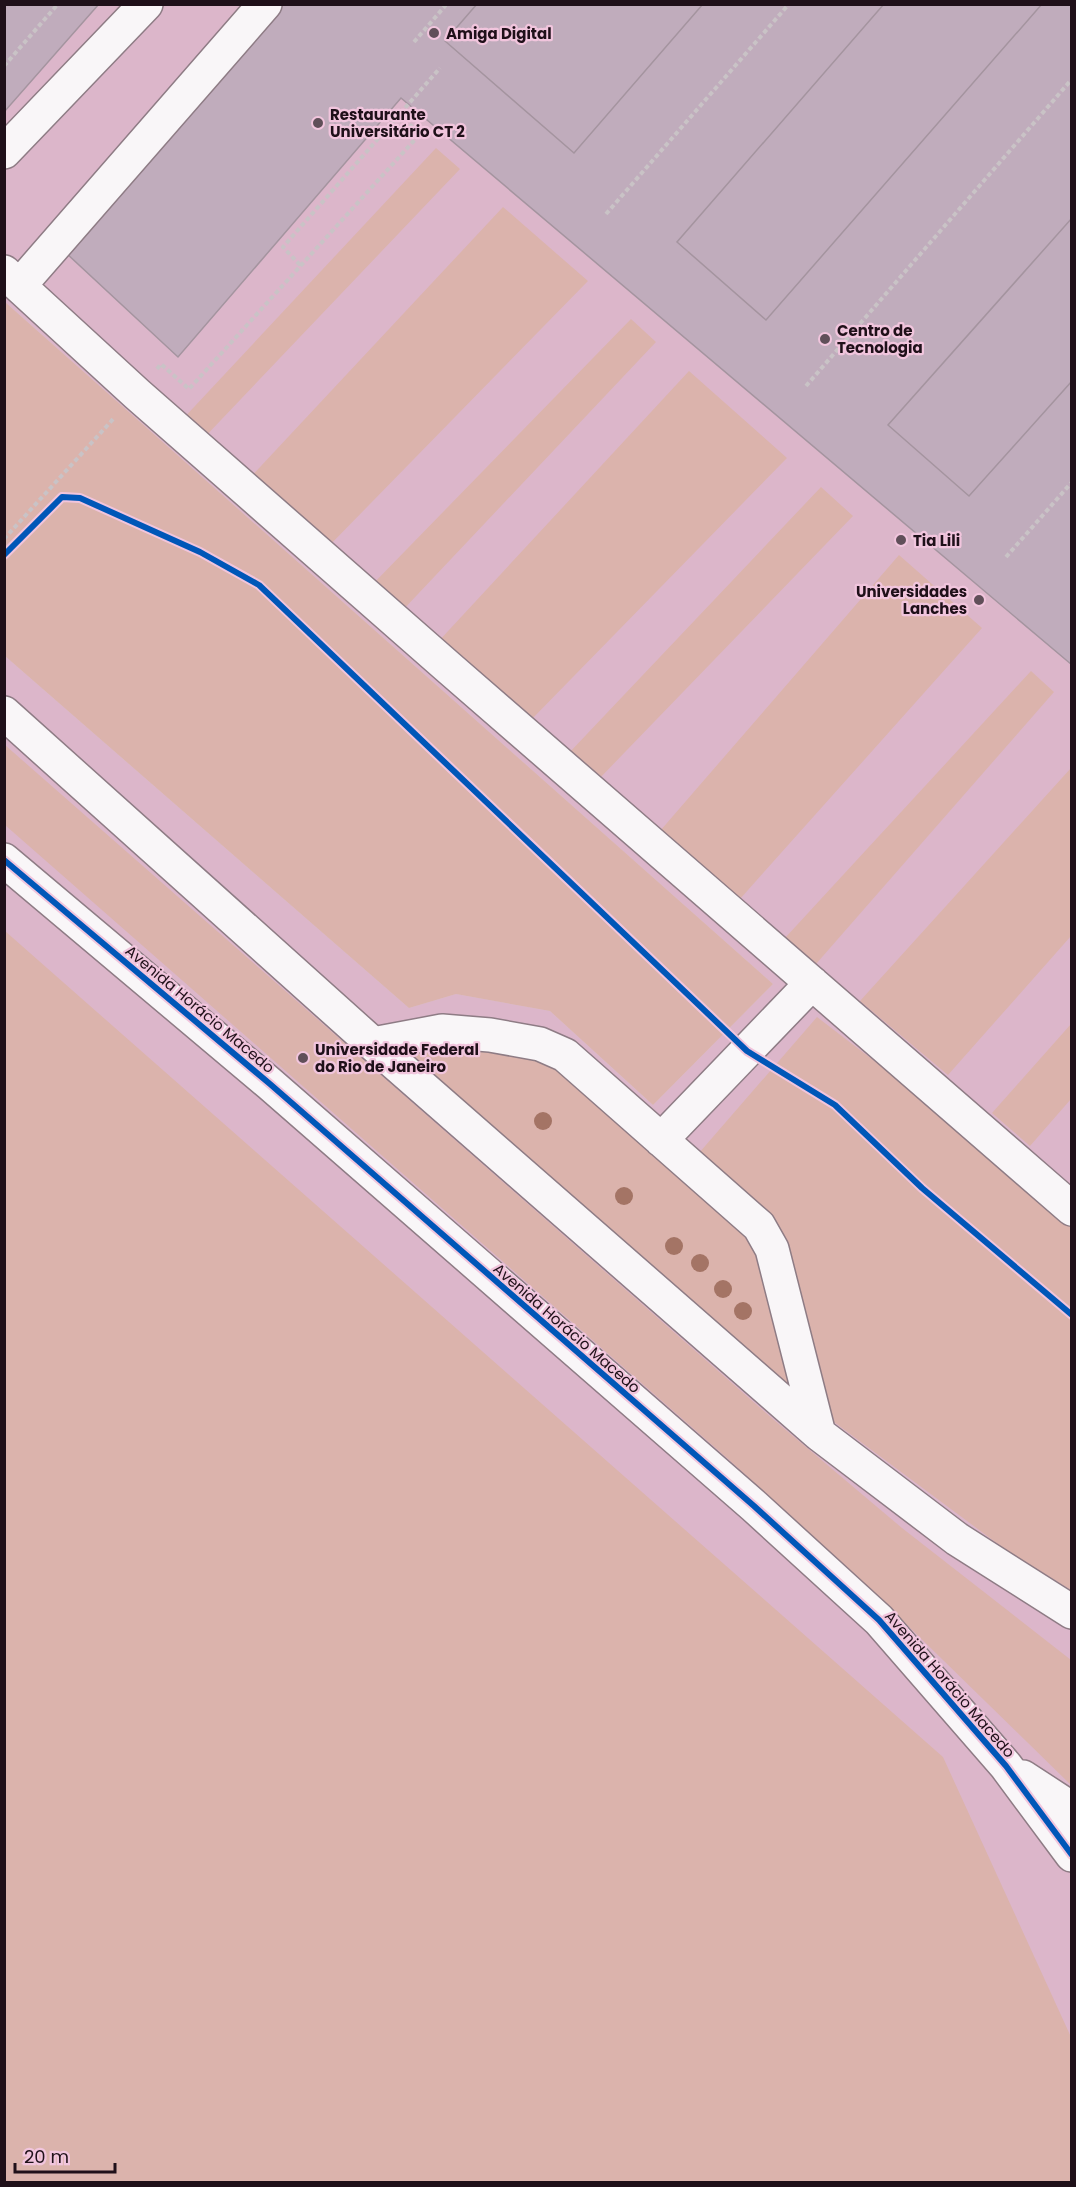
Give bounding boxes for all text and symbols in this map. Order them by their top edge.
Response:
place label: Amiga Digital [446,23,552,44]
marker: Amiga Digital [427,26,441,40]
place label: Restaurante Universitário CT 2 [330,104,465,142]
marker: Restaurante Universitário CT 2 [311,116,325,130]
place label: Centro de Tecnologia [837,320,923,358]
marker: Centro de Tecnologia [818,332,832,346]
place label: Tia Lili [913,530,960,551]
marker: Tia Lili [894,533,908,547]
place label: Universidades Lanches [856,581,967,619]
marker: Universidades Lanches [972,593,986,607]
street label: Avenida Horácio Macedo [121,940,279,1078]
place label: Universidade Federal do Rio de Janeiro [315,1039,479,1077]
marker: Universidade Federal do Rio de Janeiro [296,1051,310,1065]
street label: Avenida Horácio Macedo [489,1258,645,1398]
street label: Avenida Horácio Macedo [880,1606,1020,1762]
scale bar [15,2136,116,2174]
text: 20 m [24,2144,69,2169]

